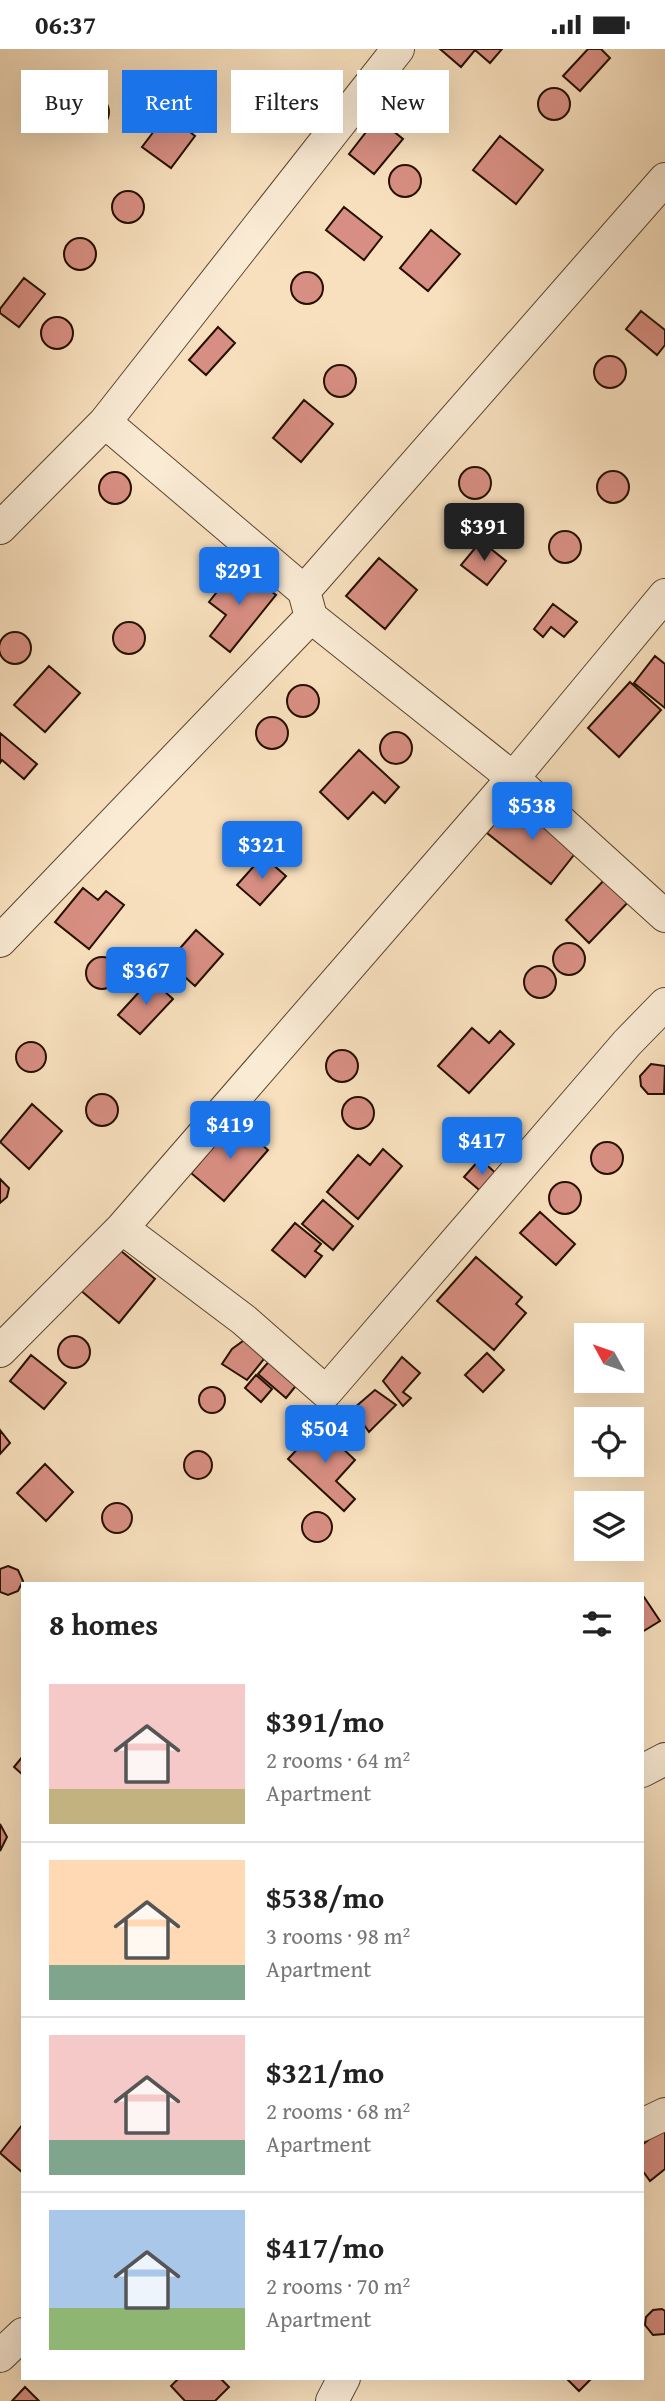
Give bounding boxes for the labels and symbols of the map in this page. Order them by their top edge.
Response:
pin: $391 [443,503,525,563]
pin: $291 [198,547,280,607]
pin: $538 [491,783,573,842]
pin: $321 [221,821,303,881]
pin: $367 [105,947,187,1007]
pin: $419 [189,1101,271,1161]
pin: $417 [441,1117,523,1177]
north arrow [574,1323,644,1393]
pin: $504 [284,1405,366,1465]

